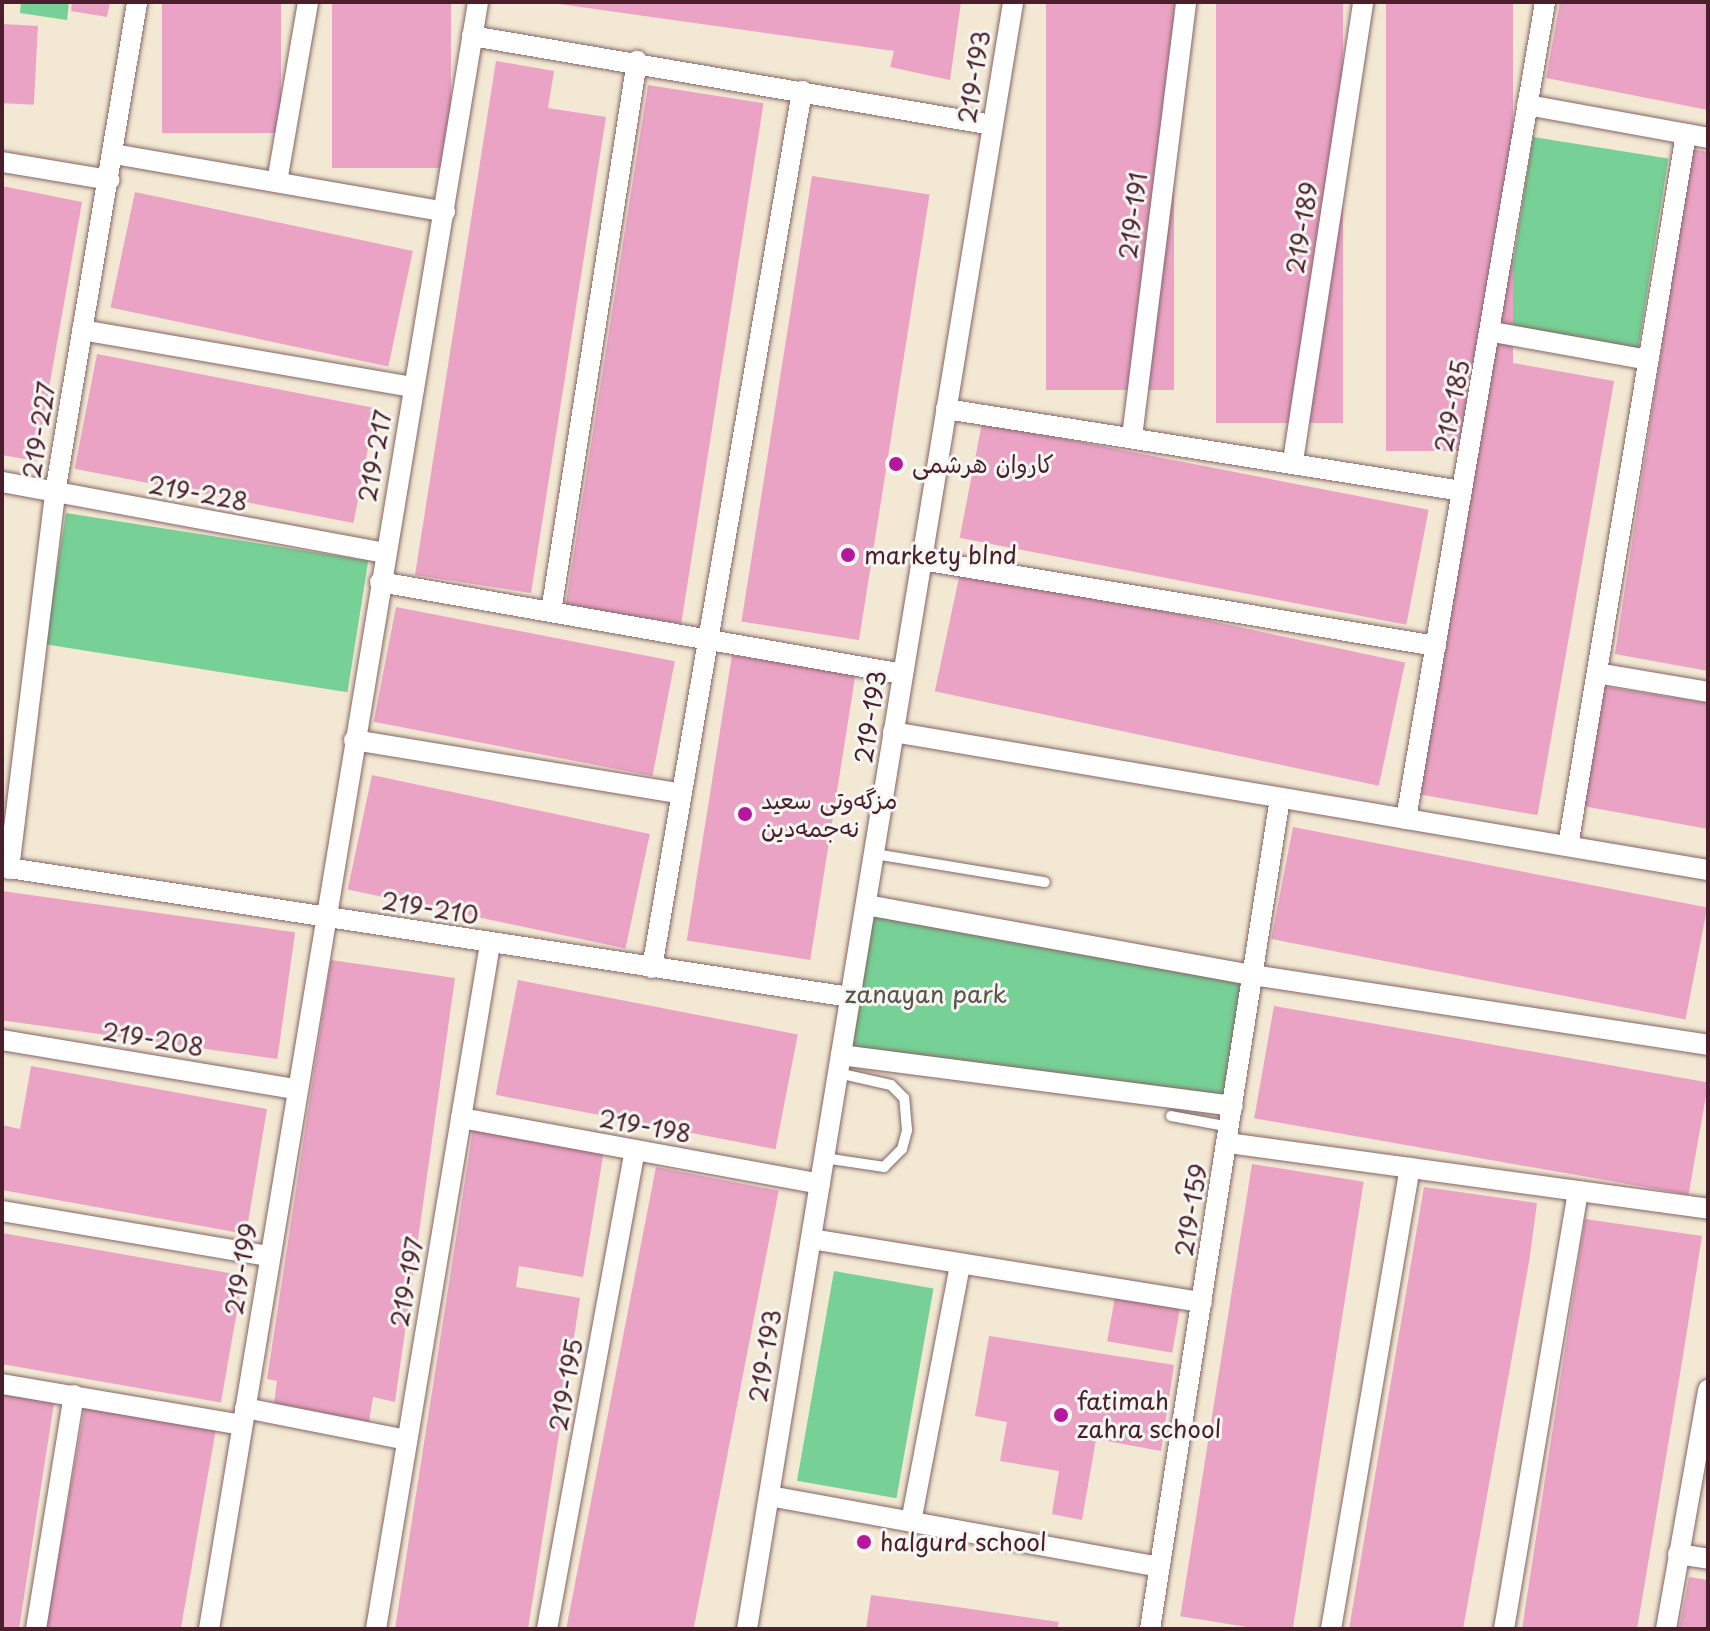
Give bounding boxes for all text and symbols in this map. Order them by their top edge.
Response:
street label: 219-193 [952,28,996,126]
street label: 219-191 [1113,171,1153,261]
street label: 219-189 [1281,180,1323,276]
street label: 219-185 [1429,357,1475,455]
street label: 219-227 [17,379,61,481]
street label: 219-217 [353,408,397,504]
place label: كاروان هرشمی [912,450,1054,478]
marker: كاروان هرشمی [887,455,905,473]
street label: 219-228 [146,470,250,516]
place label: markety blnd [864,541,1017,569]
marker: markety blnd [839,546,857,564]
street label: 219-193 [848,668,892,766]
place label: مزگەوتی سعید نەجمەدین [761,786,898,842]
marker: مزگەوتی سعید نەجمەدین [736,805,754,823]
street label: 219-210 [379,886,481,930]
park label: zanayan park [845,980,1007,1008]
street label: 219-208 [100,1017,206,1061]
street label: 219-198 [597,1104,693,1148]
street label: 219-159 [1169,1161,1213,1259]
street label: 219-199 [219,1221,263,1317]
street label: 219-197 [385,1235,429,1329]
street label: 219-193 [743,1307,787,1405]
street label: 219-195 [544,1336,588,1434]
place label: fatimah zahra school [1077,1387,1222,1443]
marker: fatimah zahra school [1052,1406,1070,1424]
place label: halgurd school [880,1528,1047,1556]
marker: halgurd school [855,1533,873,1551]

